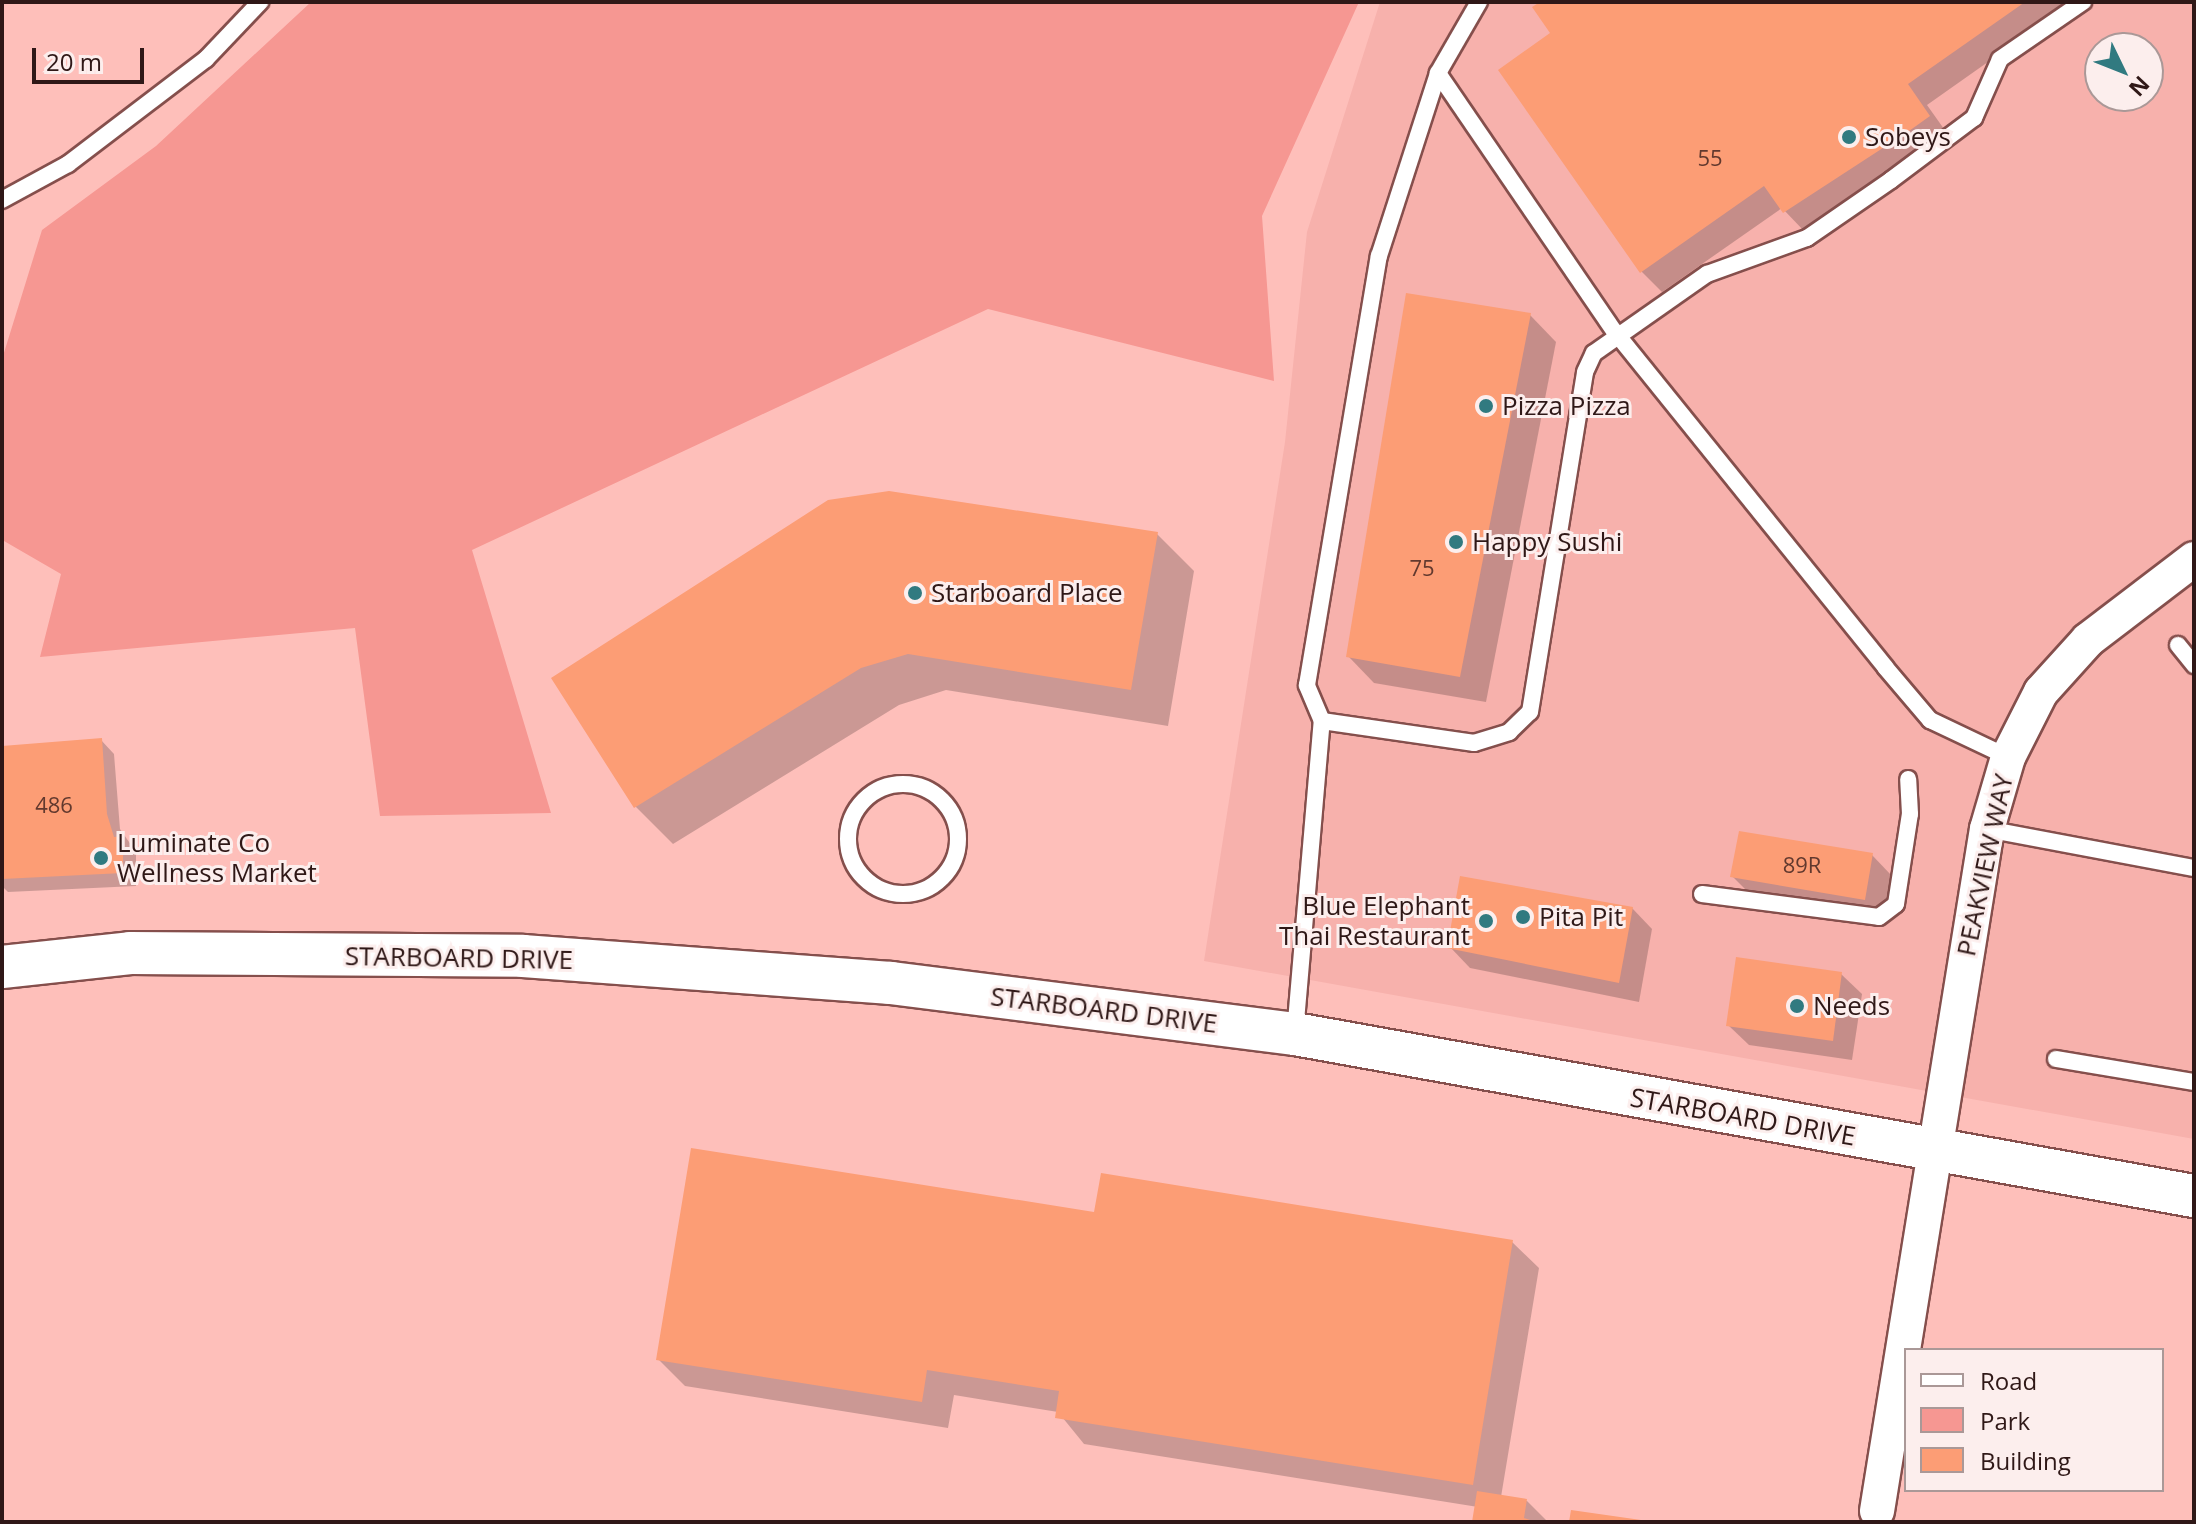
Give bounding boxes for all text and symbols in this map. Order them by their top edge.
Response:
scale bar [36,32,148,82]
north arrow [2084,32,2164,112]
text: 20 m [46,45,102,78]
text: N [2123,70,2157,104]
place label: Sobeys [1865,121,1951,153]
marker: Sobeys [1840,128,1858,146]
house number: 55 [1697,145,1723,171]
place label: Pizza Pizza [1502,390,1631,422]
marker: Pizza Pizza [1477,397,1495,415]
place label: Happy Sushi [1472,526,1622,558]
marker: Happy Sushi [1447,533,1465,551]
house number: 75 [1409,555,1435,581]
place label: Starboard Place [931,577,1123,609]
marker: Starboard Place [906,584,924,602]
street label: PEAKVIEW WAY [1950,771,2020,959]
house number: 486 [35,792,73,818]
place label: Luminate Co Wellness Market [117,827,317,888]
marker: Luminate Co Wellness Market [92,849,110,867]
house number: 89R [1783,852,1821,878]
place label: Blue Elephant Thai Restaurant [1279,890,1470,952]
place label: Pita Pit [1539,901,1623,933]
marker: Pita Pit [1514,908,1532,926]
marker: Blue Elephant Thai Restaurant [1477,912,1495,930]
street label: STARBOARD DRIVE [345,940,573,976]
street label: STARBOARD DRIVE [989,981,1219,1039]
place label: Needs [1813,990,1890,1022]
marker: Needs [1788,997,1806,1015]
street label: STARBOARD DRIVE [1628,1082,1858,1152]
legend [1904,1348,2164,1492]
text: Road [1980,1364,2037,1397]
text: Park [1980,1404,2030,1437]
text: Building [1980,1444,2071,1477]

